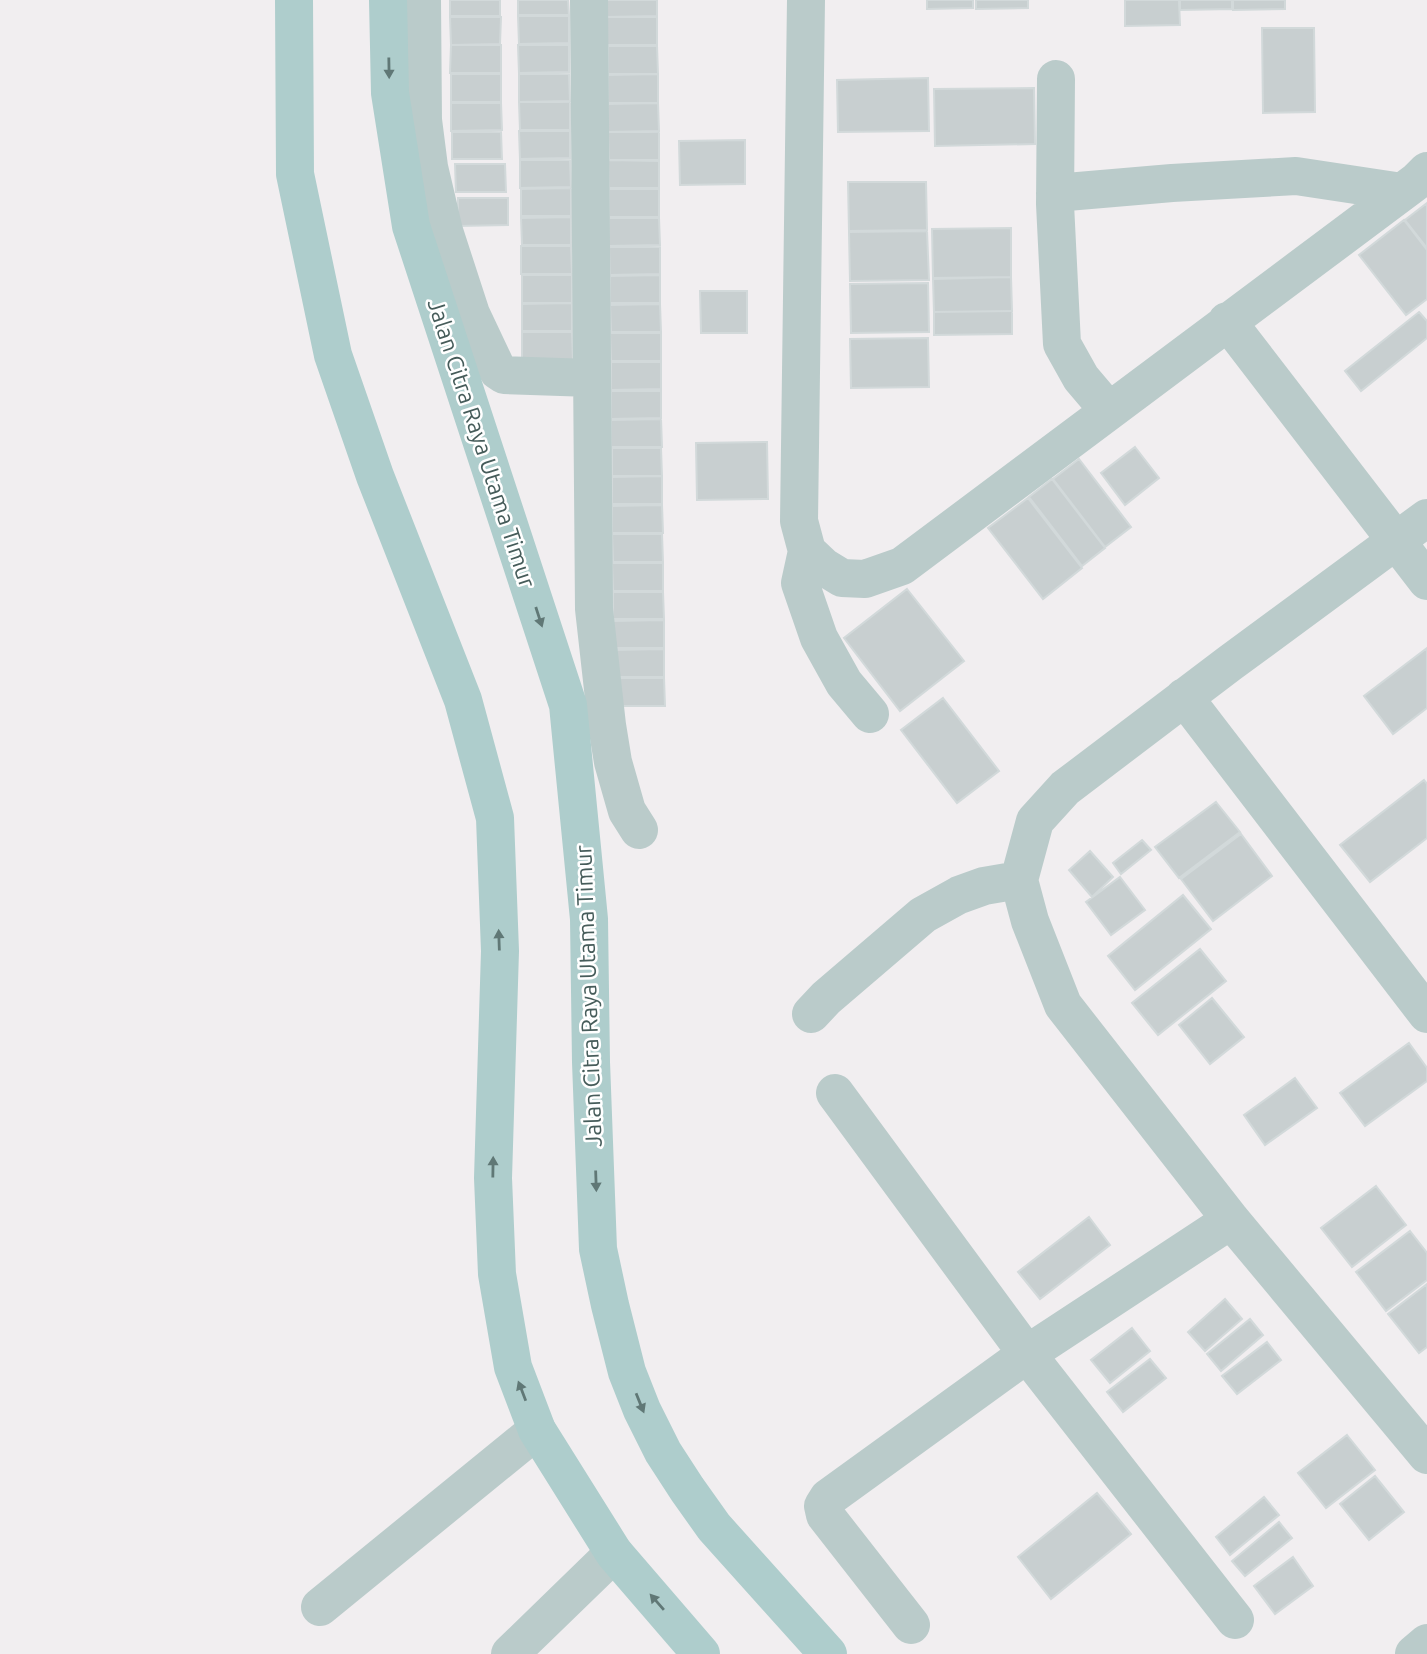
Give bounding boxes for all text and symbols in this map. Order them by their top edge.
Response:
one-way arrow [384,57,395,79]
street label: Jalan Citra Raya Utama Timur [423,295,541,591]
one-way arrow [534,606,545,627]
street label: Jalan Citra Raya Utama Timur [570,844,606,1147]
one-way arrow [494,928,505,950]
one-way arrow [488,1156,499,1178]
one-way arrow [590,1171,601,1193]
one-way arrow [516,1381,527,1402]
one-way arrow [634,1393,645,1414]
one-way arrow [650,1594,665,1611]

